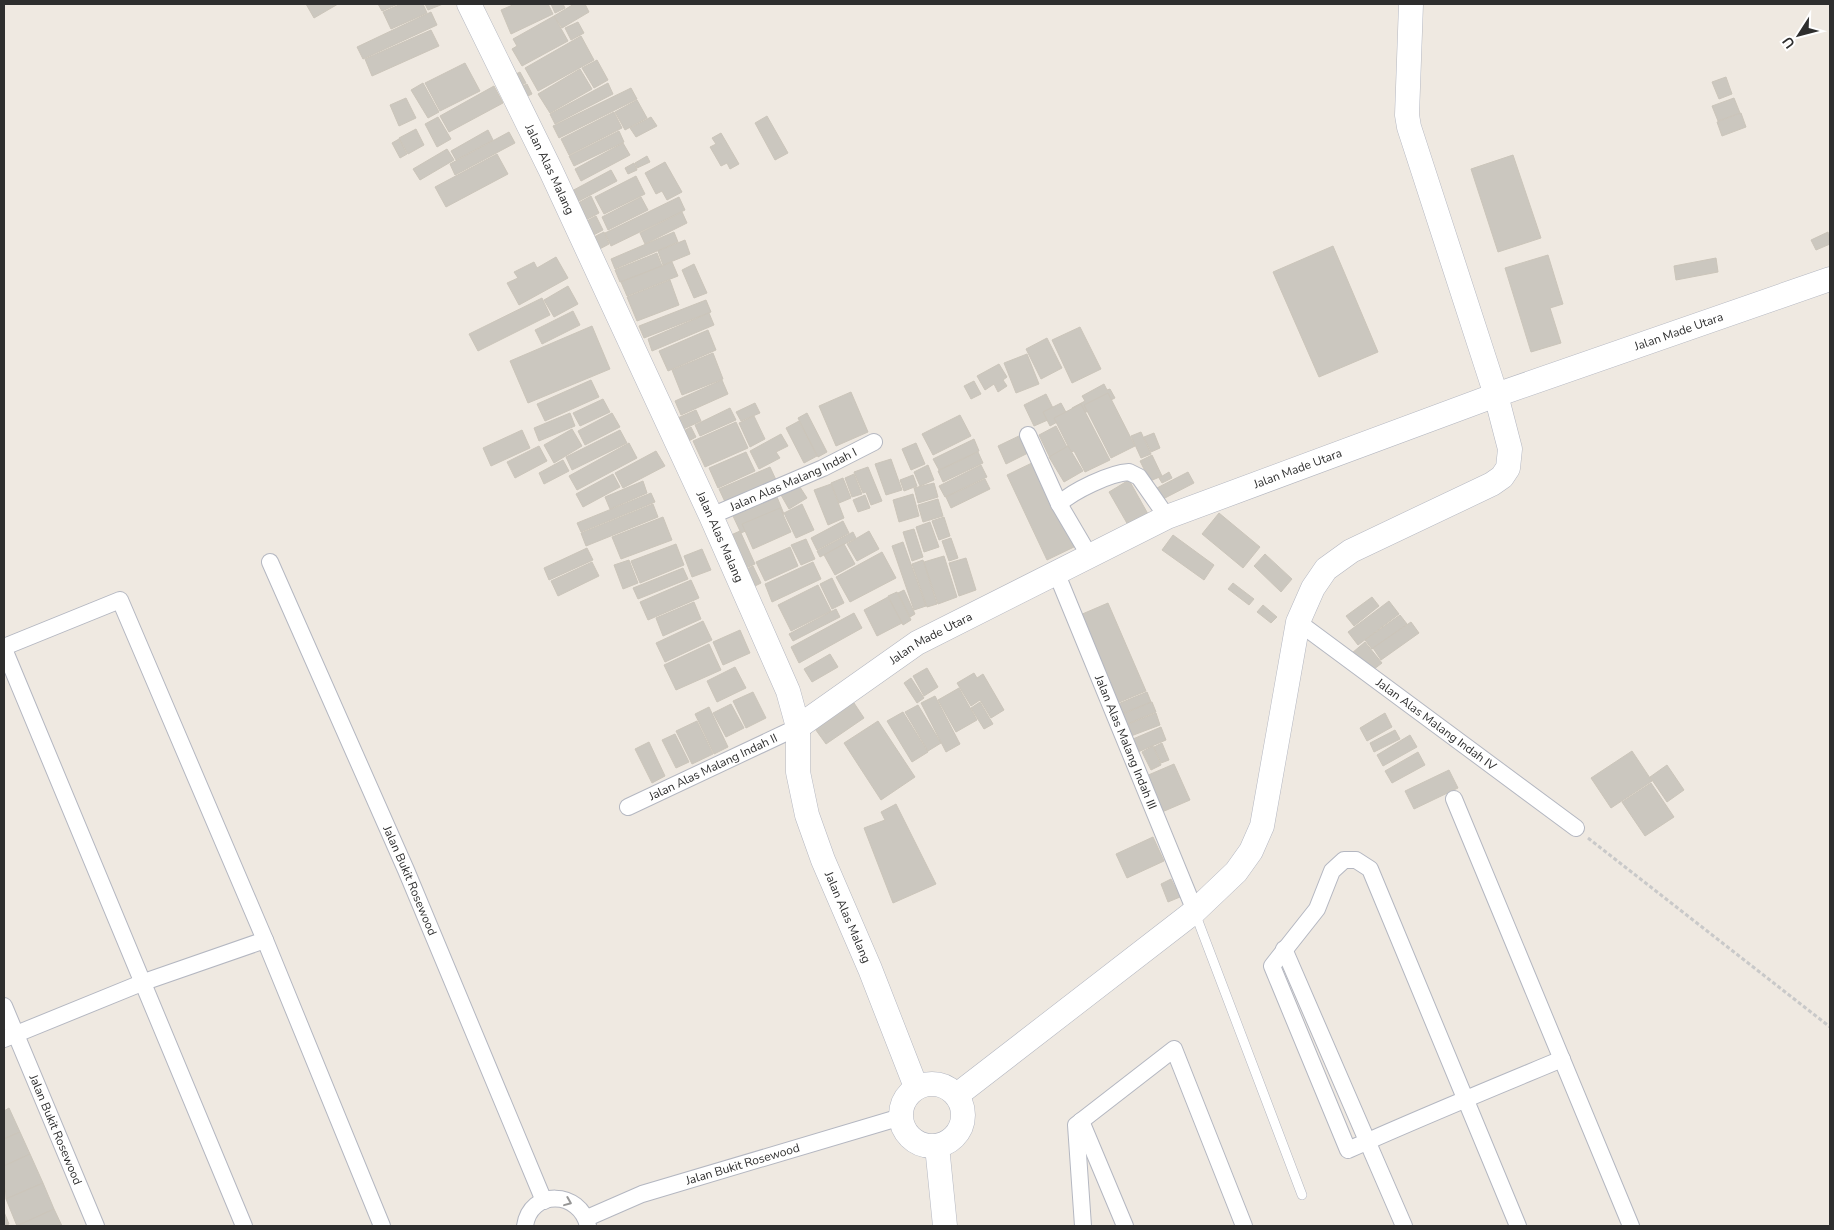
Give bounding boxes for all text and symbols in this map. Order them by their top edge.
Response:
north arrow [1774,10,1824,60]
text: U [1778,33,1800,52]
street label: Jalan Alas Malang [521,121,578,217]
street label: Jalan Made Utara [1631,309,1725,355]
street label: Jalan Alas Malang Indah I [726,444,860,515]
street label: Jalan Made Utara [1250,445,1344,493]
street label: Jalan Alas Malang [692,488,747,585]
street label: Jalan Made Utara [885,608,975,669]
street label: Jalan Alas Malang Indah III [1091,672,1160,812]
street label: Jalan Alas Malang Indah IV [1372,674,1500,775]
street label: Jalan Alas Malang Indah II [645,730,780,805]
street label: Jalan Bukit Rosewood [379,822,440,938]
street label: Jalan Alas Malang [821,868,874,966]
street label: Jalan Bukit Rosewood [25,1071,86,1187]
street label: Jalan Bukit Rosewood [683,1140,802,1189]
one-way arrow [563,1196,572,1206]

